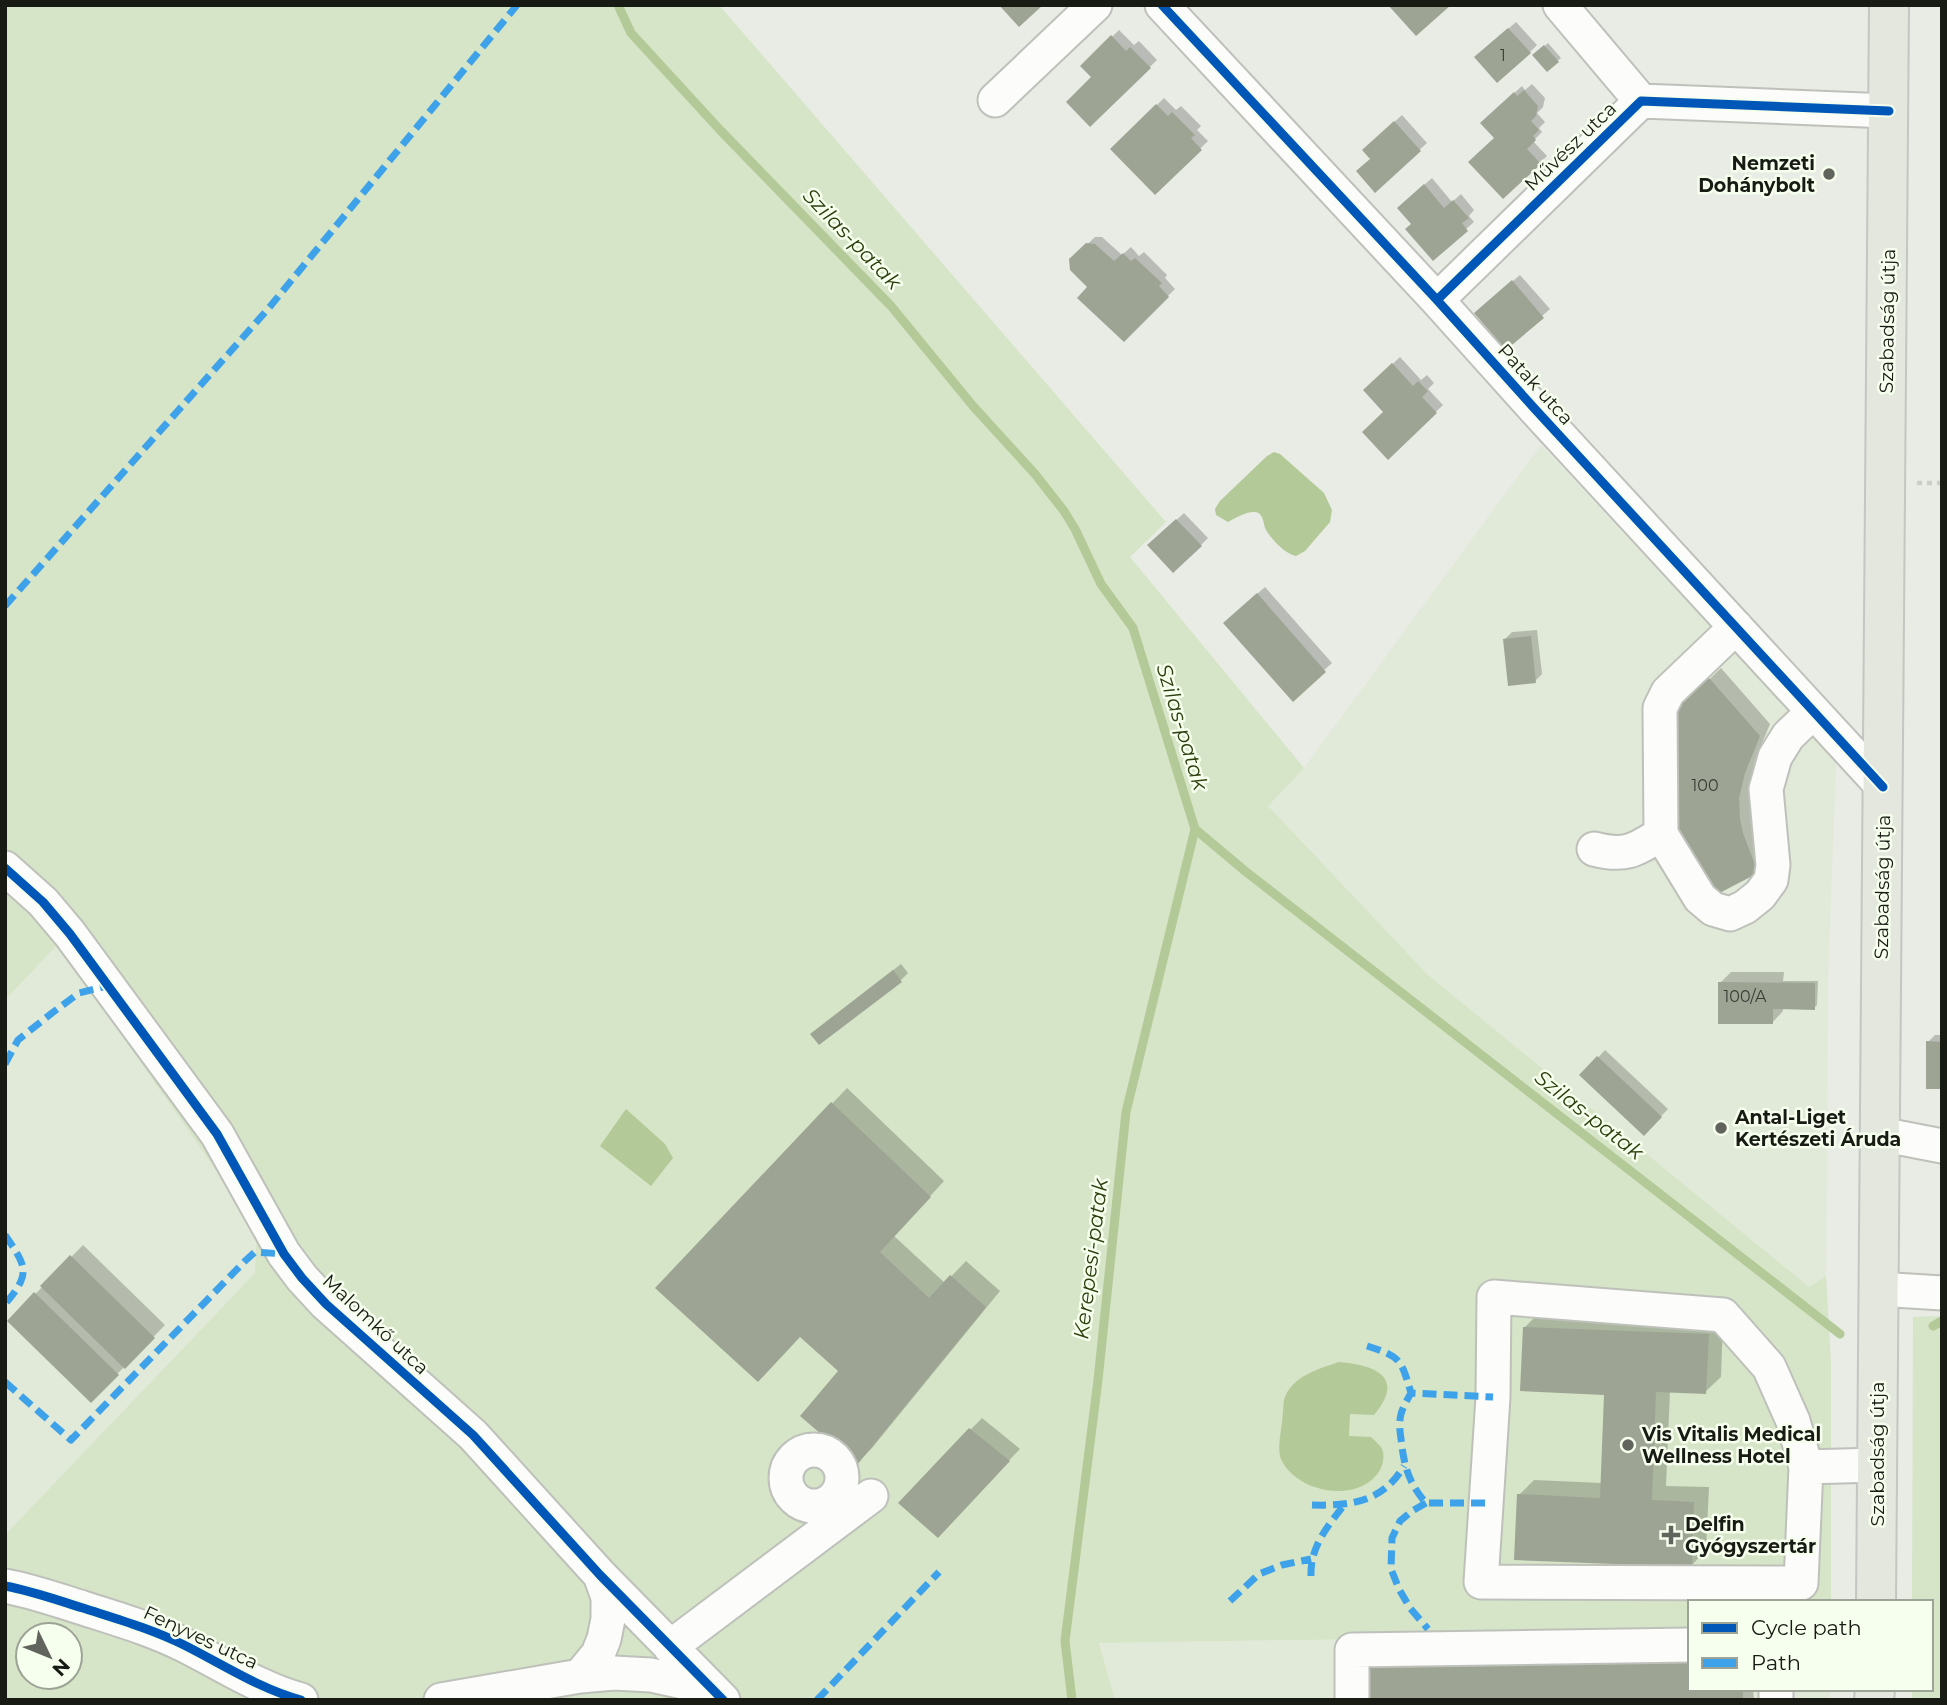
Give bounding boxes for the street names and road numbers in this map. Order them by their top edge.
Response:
street label: Művész utca [1520,97,1621,196]
street label: Szabadság útja [1875,248,1900,394]
street label: Patak utca [1493,339,1578,430]
street label: Szabadság útja [1870,814,1895,960]
street label: Malomkő utca [318,1269,433,1379]
street label: Szabadság útja [1866,1382,1889,1526]
street label: Fenyves utca [140,1601,262,1674]

